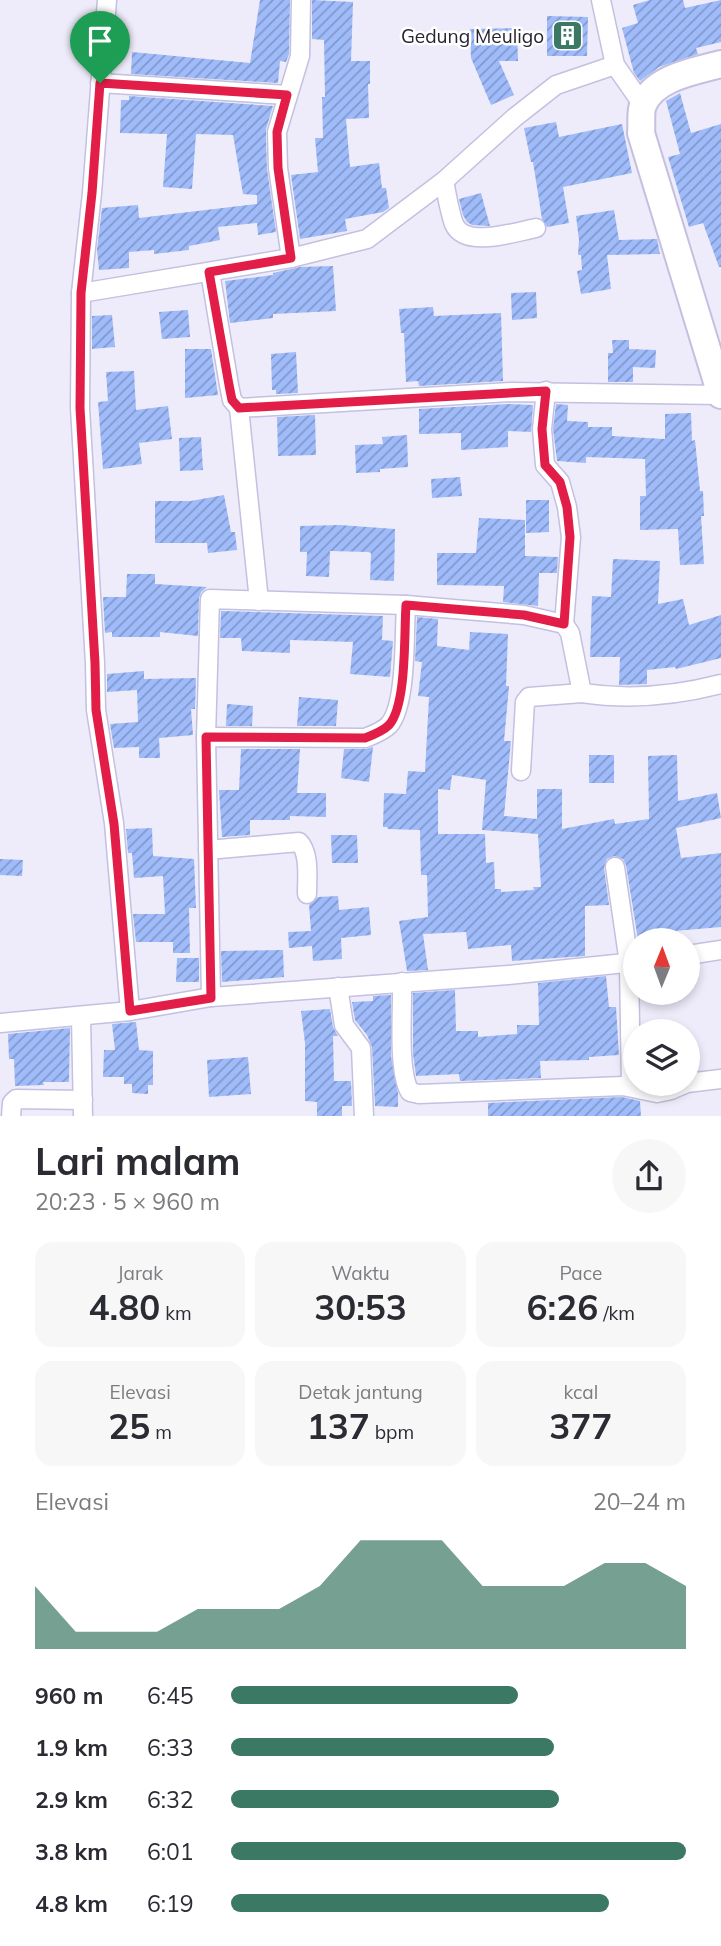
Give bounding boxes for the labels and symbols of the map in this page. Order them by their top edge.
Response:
pin [70,11,130,83]
building icon: Gedung Meuligo [550,19,584,53]
place label: Gedung Meuligo [401,24,544,48]
north arrow [623,928,700,1004]

